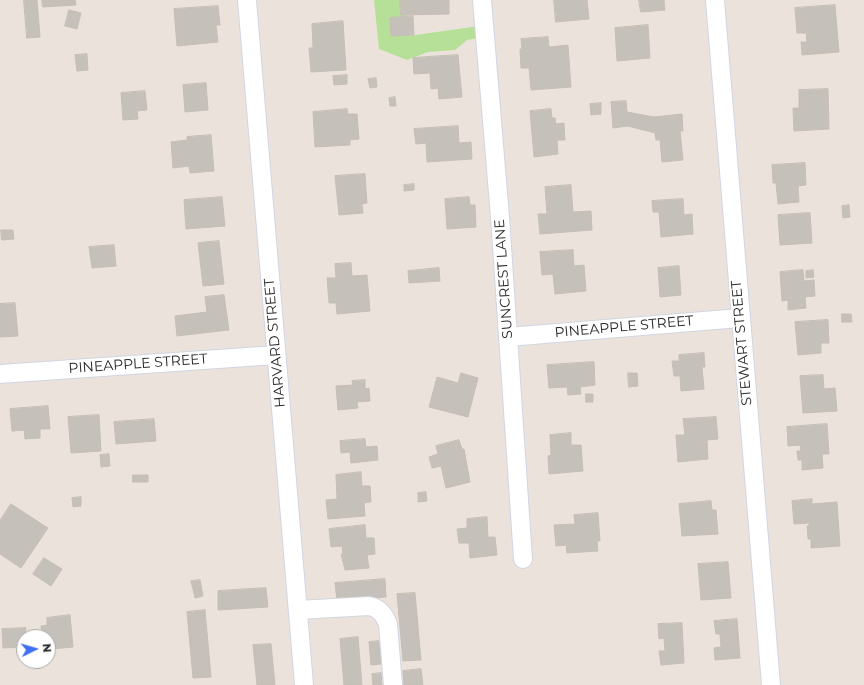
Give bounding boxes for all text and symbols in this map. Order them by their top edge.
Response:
street label: SUNCREST LANE [491,219,517,339]
street label: HARVARD STREET [261,278,289,408]
street label: STEWART STREET [728,280,756,406]
street label: PINEAPPLE STREET [554,313,694,341]
street label: PINEAPPLE STREET [68,351,208,377]
north arrow [16,629,56,669]
text: N [40,643,54,653]

